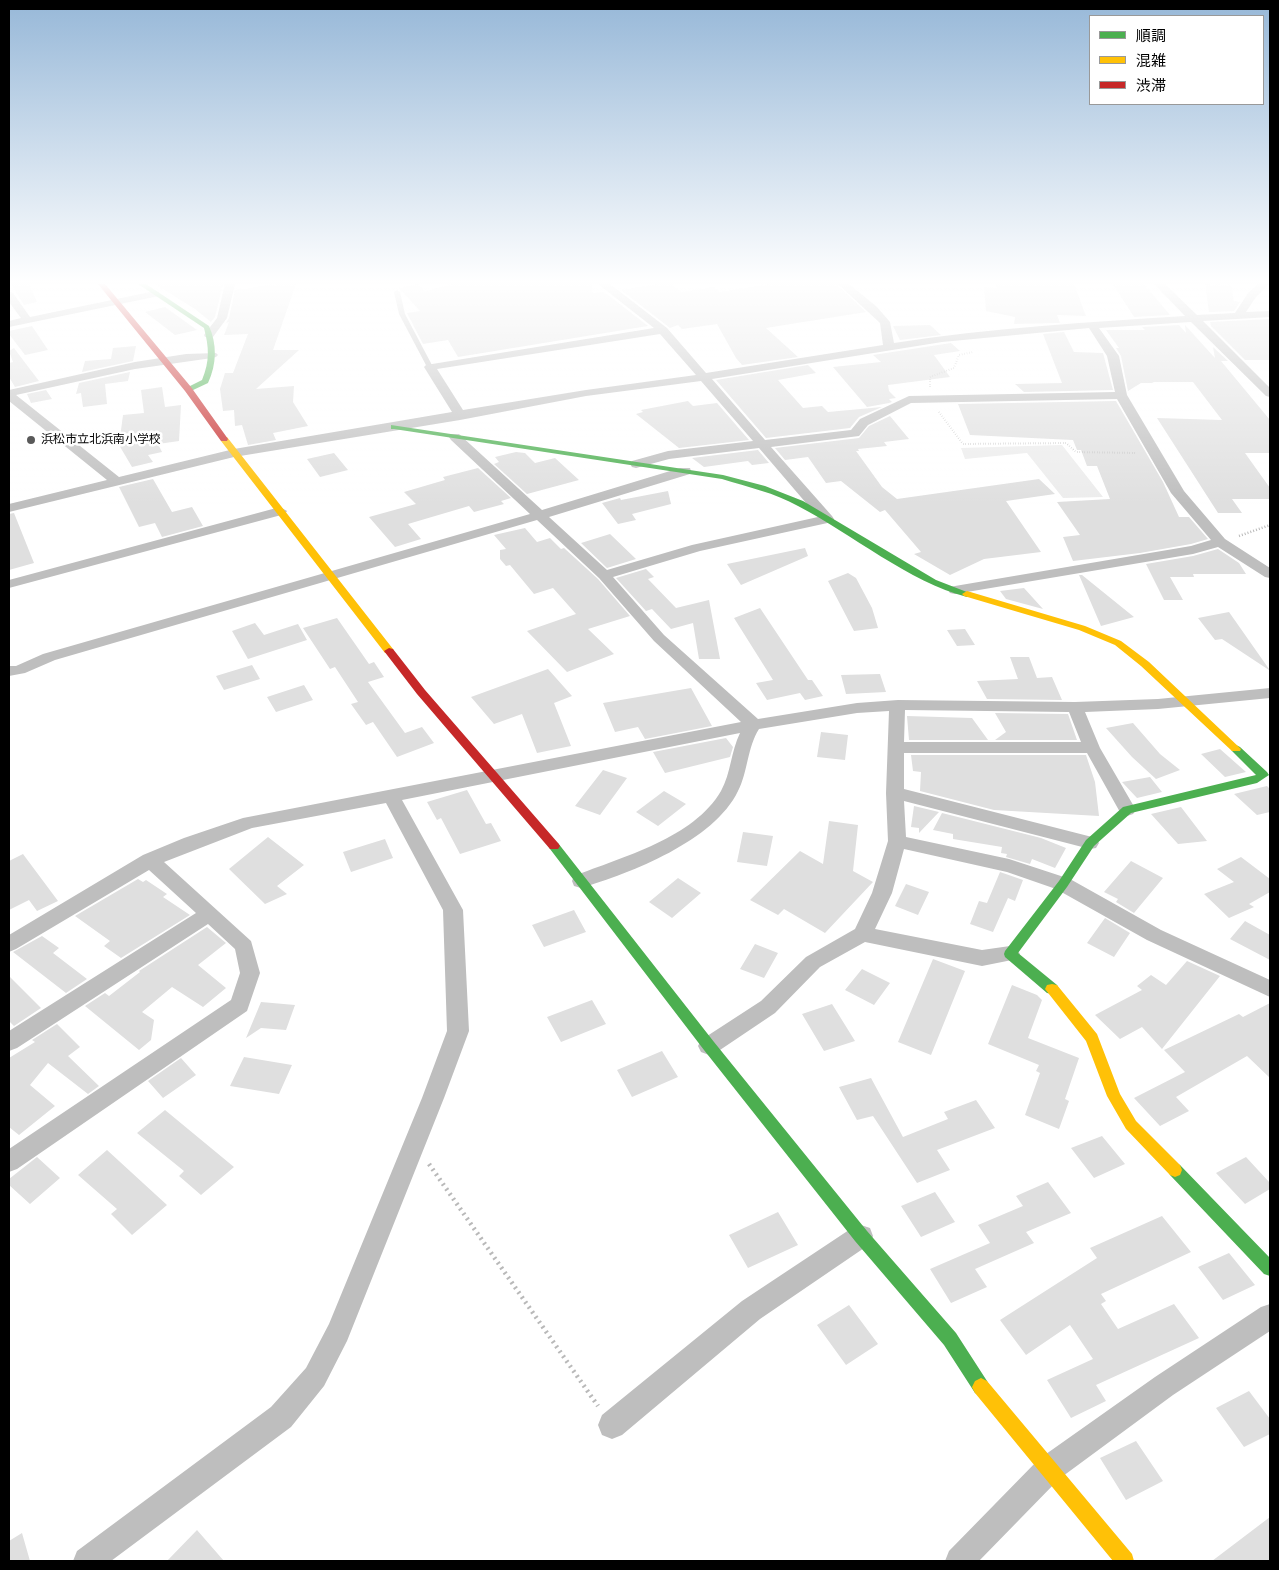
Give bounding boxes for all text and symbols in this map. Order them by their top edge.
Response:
legend [1089,15,1264,105]
text: 順調 [1136,27,1166,46]
text: 混雑 [1136,52,1166,71]
text: 渋滞 [1136,77,1166,96]
place label: 浜松市立北浜南小学校 [41,433,161,447]
marker: 浜松市立北浜南小学校 [25,434,37,446]

